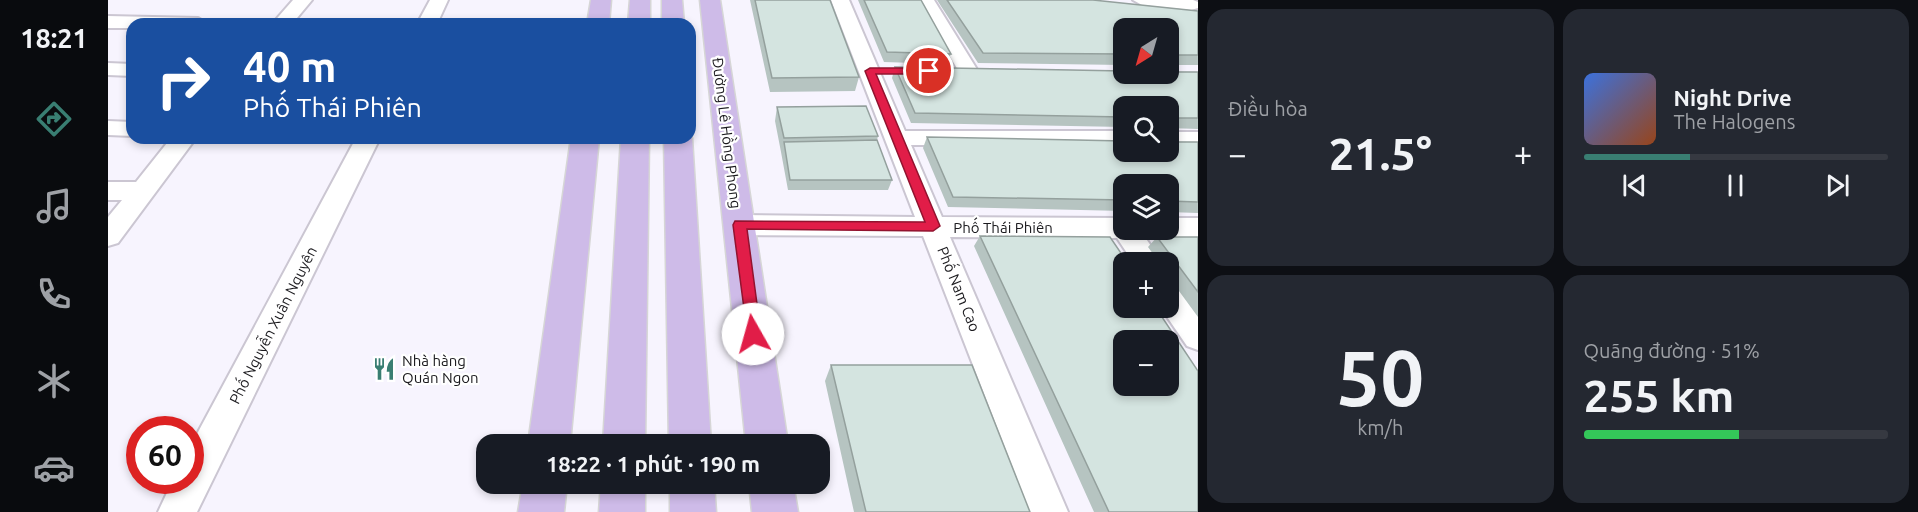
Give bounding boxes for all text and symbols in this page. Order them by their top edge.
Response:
north arrow [1113,18,1179,84]
map controls [1113,18,1179,396]
text: 18:21 [20,23,88,53]
icon: right [144,42,222,120]
text: 40 m [243,43,337,90]
pin [903,45,954,96]
icon: arrive [912,54,945,87]
street label: Đường Lê Hồng Phong [709,56,746,209]
text: Night Drive [1674,85,1792,110]
text: Phố Thái Phiên [243,92,422,122]
button: search [1113,96,1179,162]
text: Điều hòa [1228,97,1308,120]
icon: directions [33,98,75,140]
text: The Halogens [1674,110,1795,133]
text: 21.5° [1329,128,1432,179]
text: − [1228,135,1247,172]
text: + [1514,135,1532,172]
icon: previous [1618,169,1651,202]
icon: pause [1719,169,1752,202]
icon: next [1821,169,1854,202]
button: layers [1113,174,1179,240]
icon: music [33,185,75,227]
street label: Phố Thái Phiên [953,217,1053,236]
street label: Phố Nguyễn Xuân Nguyên [224,243,320,407]
street label: Phố Nam Cao [934,243,985,334]
button: + [1113,252,1179,318]
icon: phone [33,273,75,315]
position arrow [721,302,785,366]
button: − [1113,330,1179,396]
text: 50 [1336,333,1424,421]
text: Quãng đường · 51% [1584,339,1760,362]
place label: Nhà hàng Quán Ngon [402,352,479,386]
restaurant icon: Nhà hàng Quán Ngon [371,356,397,382]
icon: climate [33,360,75,402]
text: 255 km [1584,370,1734,421]
speed limit sign: 60 [126,416,204,494]
text: km/h [1357,416,1403,439]
icon: car [33,447,75,489]
text: 18:22 · 1 phút · 190 m [546,451,760,476]

